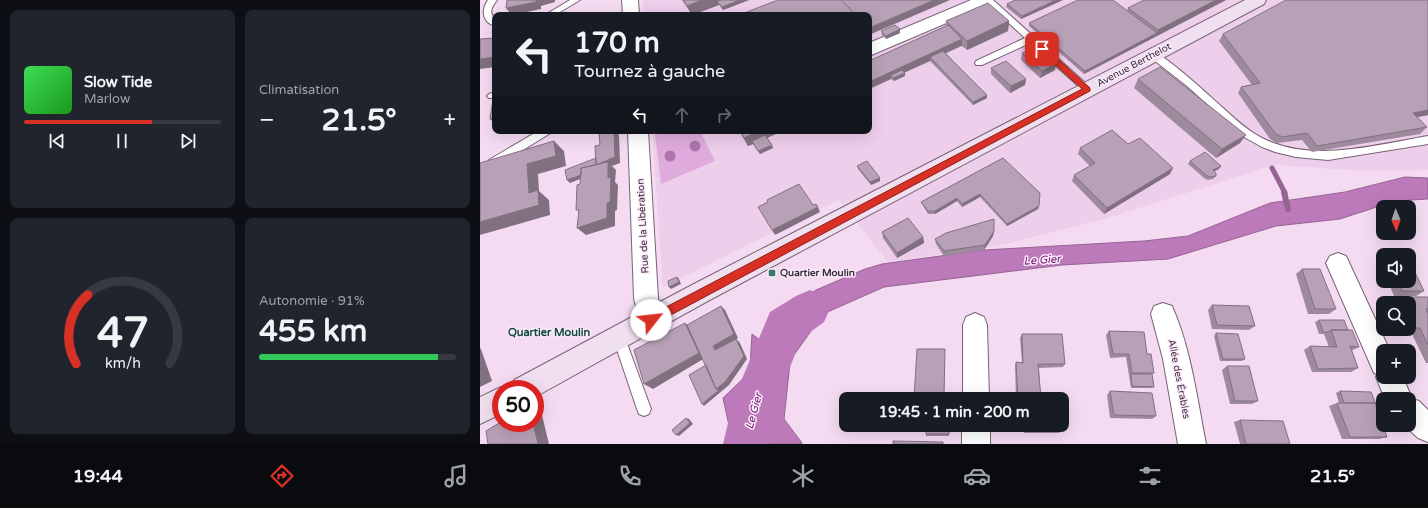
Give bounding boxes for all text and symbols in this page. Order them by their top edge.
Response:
text: 170 m [574,26,660,60]
icon: left [508,28,560,80]
pin [1025,32,1059,66]
icon: arrive [1031,38,1053,60]
street label: Avenue Berthelot [1095,40,1173,90]
text: Tournez à gauche [574,60,725,82]
text: Slow Tide [84,73,152,91]
text: Climatisation [259,82,339,98]
text: Marlow [84,91,130,107]
text: 21.5° [322,102,397,139]
icon: left [629,104,651,126]
icon: ahead [671,104,693,126]
icon: right [713,104,735,126]
text: − [259,107,275,133]
text: + [444,107,456,133]
icon: previous [46,130,68,152]
icon: pause [111,130,133,152]
icon: next [177,130,199,152]
street label: Rue de la Libération [635,178,651,274]
north arrow [1376,200,1416,240]
map controls [1376,200,1416,432]
button: sound [1376,248,1416,288]
water label: Le Gier [1023,252,1063,268]
place label: Quartier Moulin [780,267,855,279]
marker: Quartier Moulin [767,268,777,278]
text: Autonomie · 91% [259,293,365,309]
button: search [1376,296,1416,336]
position arrow [630,299,672,341]
text: 47 [96,309,149,359]
text: 455 km [259,313,367,350]
district label: Quartier Moulin [508,326,590,339]
street label: Allée des Érables [1165,338,1193,420]
button: + [1376,344,1416,384]
text: km/h [105,355,140,372]
speed limit sign: 50 [492,380,544,432]
water label: Le Gier [743,390,766,431]
button: − [1376,392,1416,432]
text: 19:45 · 1 min · 200 m [879,403,1029,421]
icon: directions [268,462,296,490]
icon: music [442,462,470,490]
icon: phone [616,462,644,490]
icon: climate [789,462,817,490]
icon: car [963,462,991,490]
icon: filters [1136,462,1164,490]
text: 19:44 [73,465,123,487]
text: 21.5° [1310,465,1355,487]

